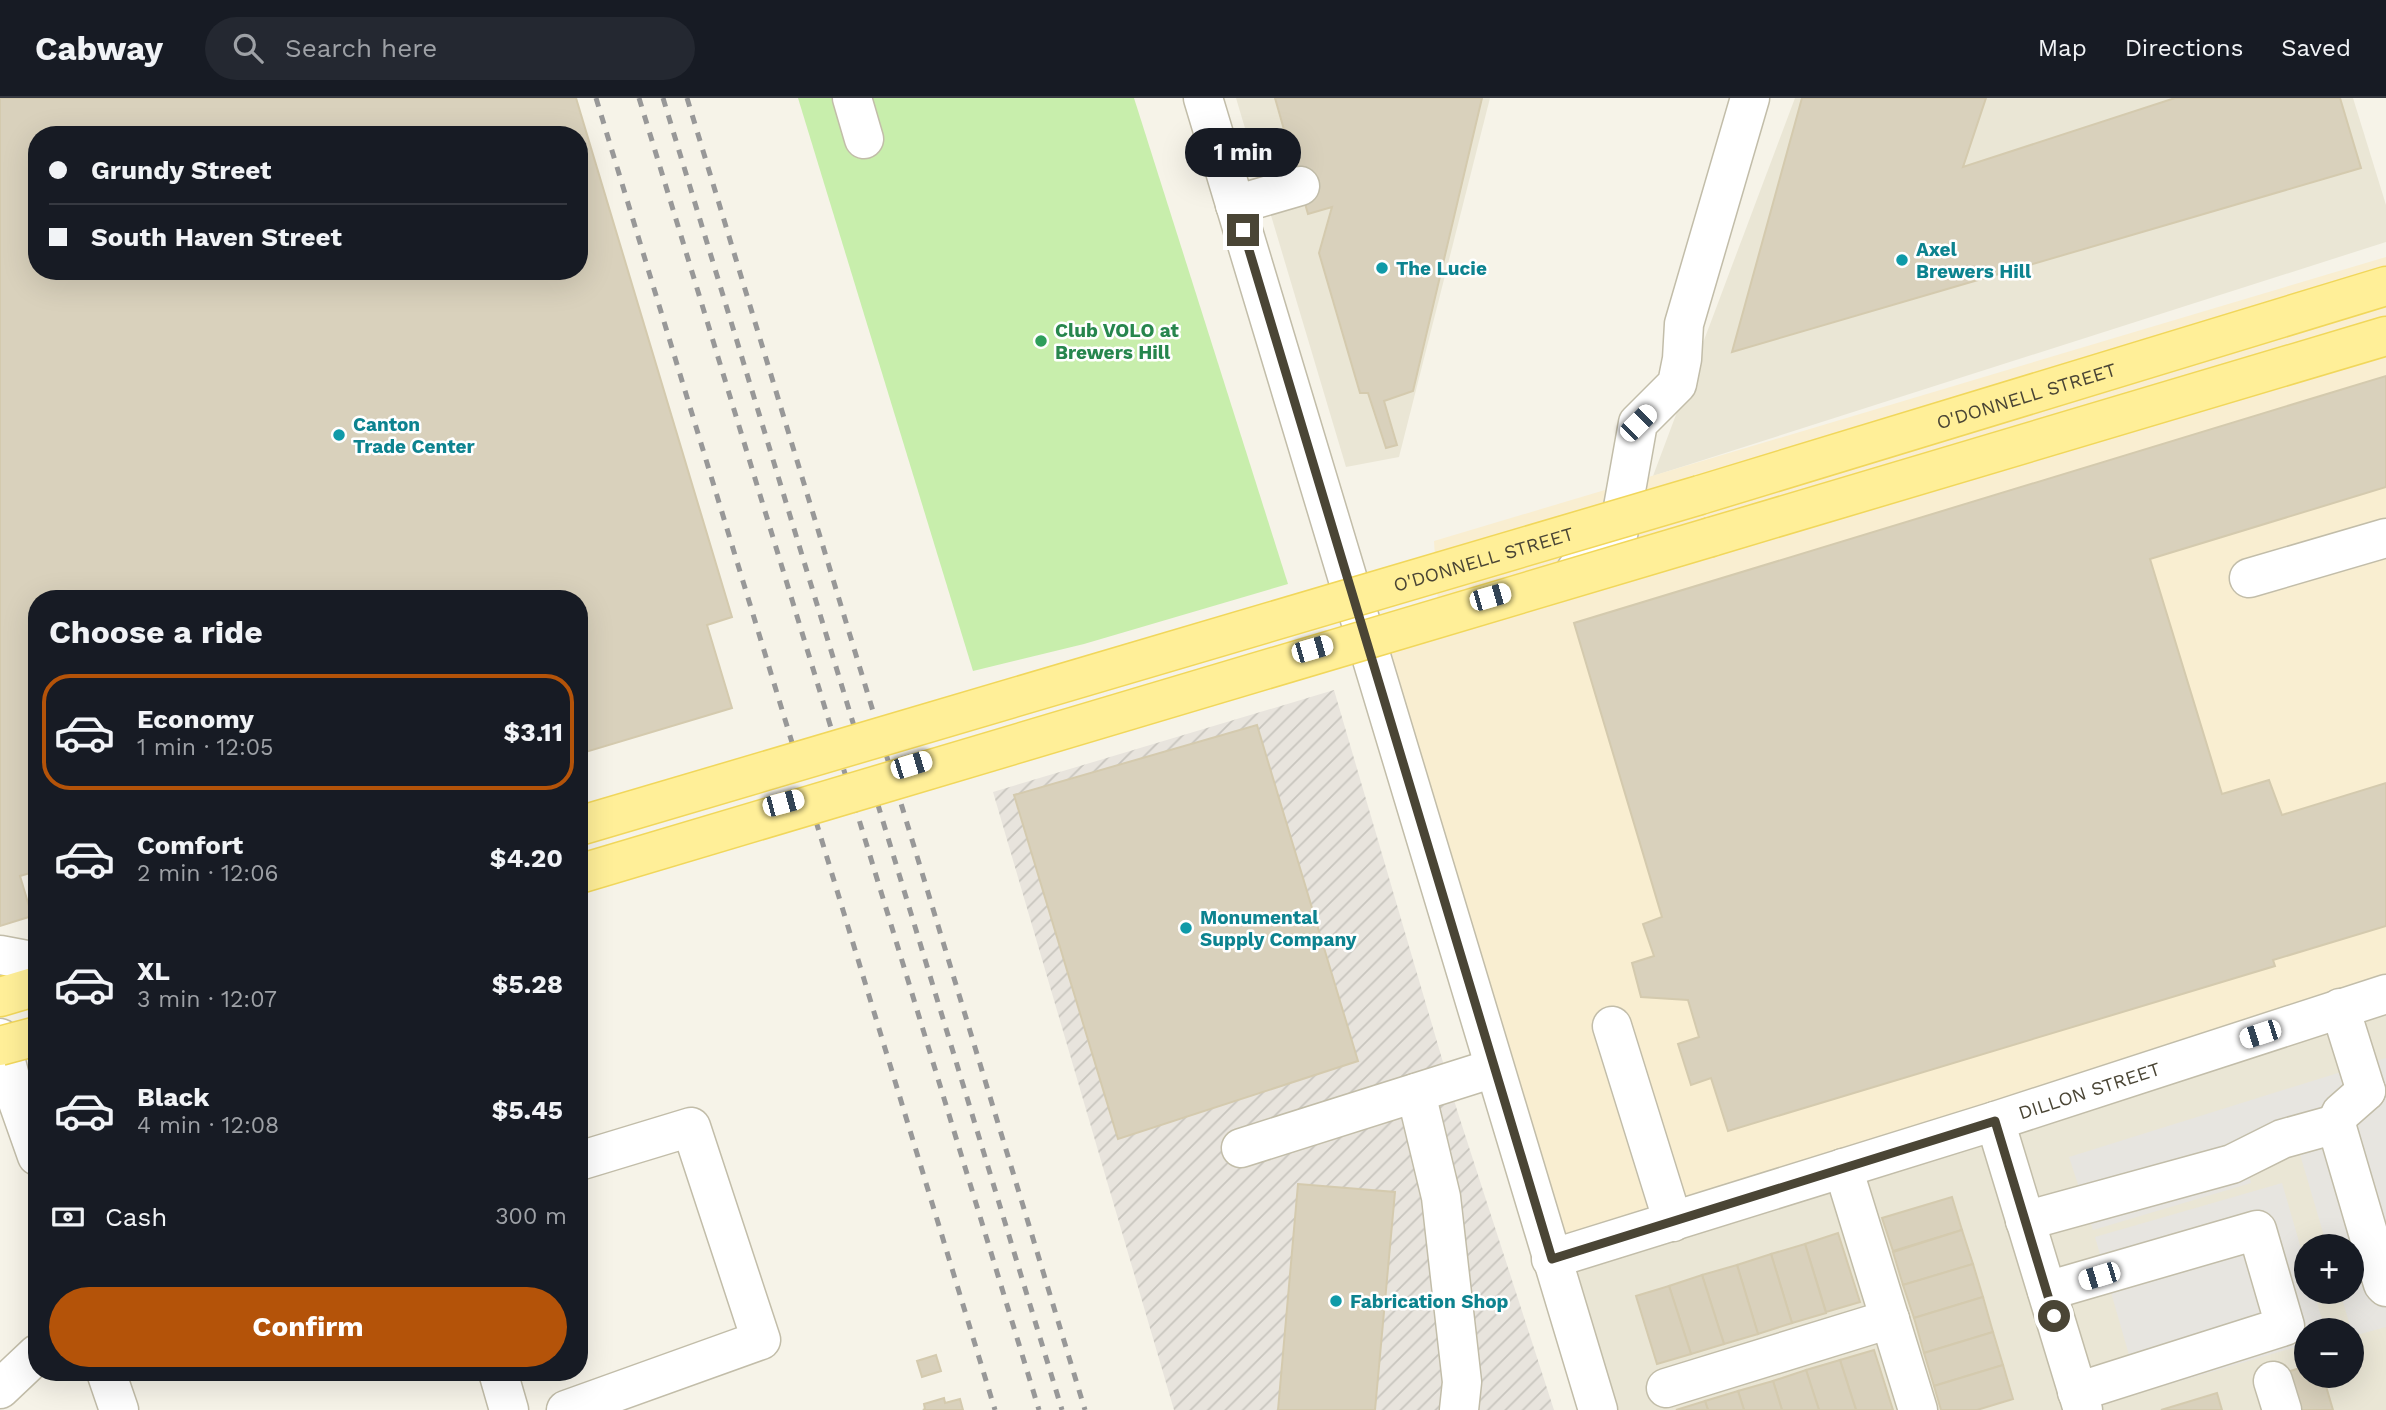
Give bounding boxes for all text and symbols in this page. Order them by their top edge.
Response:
search box [205,17,695,80]
text: Cabway [35,29,163,68]
icon: search [229,29,267,67]
text: Search here [285,33,437,63]
text: Map [2038,34,2087,62]
text: Directions [2125,34,2243,62]
text: Saved [2281,34,2351,62]
callout: 1 min [1185,129,1301,178]
text: 1 min [1213,139,1273,166]
text: Grundy Street [91,155,271,185]
route end [1227,214,1259,246]
text: South Haven Street [91,222,342,252]
place label: Axel Brewers Hill [1916,238,2032,283]
marker: Axel Brewers Hill [1894,252,1910,268]
place label: The Lucie [1396,257,1487,280]
marker: The Lucie [1374,260,1390,276]
place label: Club VOLO at Brewers Hill [1055,319,1179,364]
marker: Club VOLO at Brewers Hill [1033,333,1049,349]
street label: O'DONNELL STREET [1933,357,2119,434]
car [1616,401,1661,445]
place label: Canton Trade Center [353,413,476,458]
marker: Canton Trade Center [331,427,347,443]
street label: O'DONNELL STREET [1391,521,1576,596]
car [1467,581,1514,613]
text: Choose a ride [49,613,263,651]
car [1289,633,1336,665]
icon: car [53,701,116,764]
text: Economy [137,704,254,734]
text: $3.11 [504,717,563,747]
text: 1 min · 12:05 [137,734,273,761]
car [888,749,935,781]
car [760,787,807,819]
icon: car [53,827,116,890]
text: Comfort [137,830,243,860]
text: $4.20 [490,843,563,873]
text: 2 min · 12:06 [137,860,278,887]
place label: Monumental Supply Company [1200,906,1357,951]
marker: Monumental Supply Company [1178,920,1194,936]
icon: car [53,953,116,1016]
text: XL [137,956,170,986]
text: $5.28 [492,969,563,999]
text: 3 min · 12:07 [137,986,277,1013]
car [2237,1018,2284,1050]
street label: DILLON STREET [2015,1057,2163,1124]
icon: car [53,1079,116,1142]
text: Black [137,1082,209,1112]
text: $5.45 [492,1095,563,1125]
text: 4 min · 12:08 [137,1112,279,1139]
icon: cash [49,1198,87,1236]
text: Cash [105,1202,167,1232]
text: 300 m [495,1203,567,1230]
map controls [2294,1234,2364,1388]
button: + [2294,1234,2364,1304]
car [2076,1260,2123,1292]
button: Confirm [49,1287,567,1367]
place label: Fabrication Shop [1350,1290,1509,1313]
marker: Fabrication Shop [1328,1293,1344,1309]
route start [2038,1300,2070,1332]
button: − [2294,1318,2364,1388]

